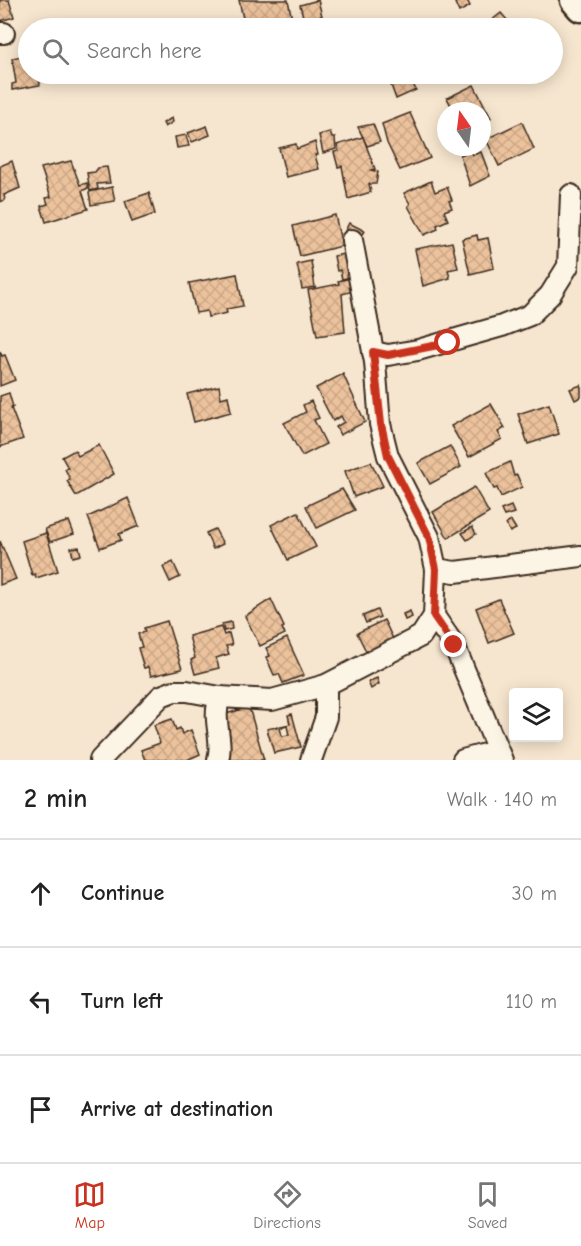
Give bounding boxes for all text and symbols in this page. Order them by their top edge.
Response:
search box [18,18,563,84]
icon: search [39,35,72,68]
text: Search here [87,38,202,64]
north arrow [437,102,491,156]
route start [434,329,460,355]
route end [440,631,466,657]
map controls [509,688,563,742]
button: layers [509,688,563,742]
text: 2 min [24,784,87,814]
text: Walk · 140 m [447,788,557,811]
icon: ahead [24,877,57,910]
text: Continue [81,880,164,906]
text: 30 m [511,882,557,905]
icon: left [24,985,57,1018]
text: Turn left [81,988,163,1014]
text: 110 m [506,990,557,1013]
icon: arrive [24,1093,57,1126]
text: Arrive at destination [81,1096,273,1122]
tab: Map [73,1178,106,1232]
tab: Directions [253,1178,321,1232]
tab: Saved [468,1178,508,1232]

